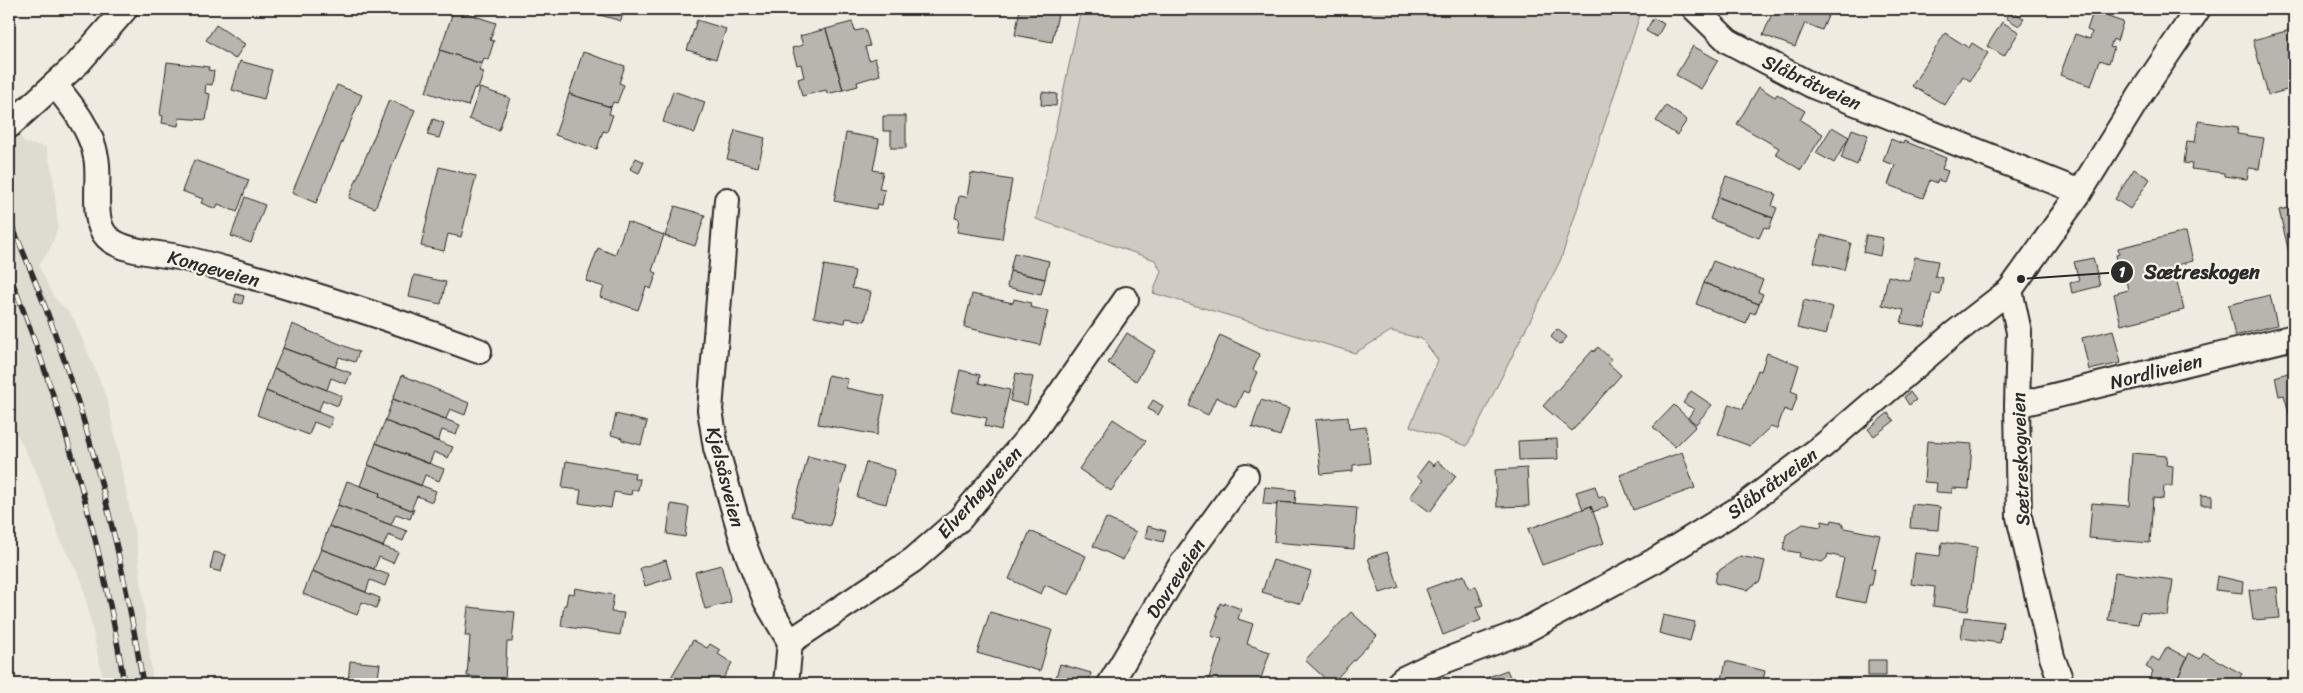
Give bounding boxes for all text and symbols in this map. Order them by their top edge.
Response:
street label: Slåbråtveien [1757,45,1867,120]
street label: Kongeveien [164,240,264,297]
callout: Sætreskogen [2110,255,2270,290]
text: Sætreskogen [2143,255,2260,290]
text: 1 [2119,259,2126,285]
street label: Nordliveien [2106,344,2206,399]
street label: Sætreskogveien [2002,392,2039,526]
street label: Kjelsåsveien [697,423,754,531]
street label: Elverhøyveien [928,438,1030,546]
street label: Slåbråtveien [1720,439,1825,528]
street label: Dovreveien [1137,531,1214,625]

